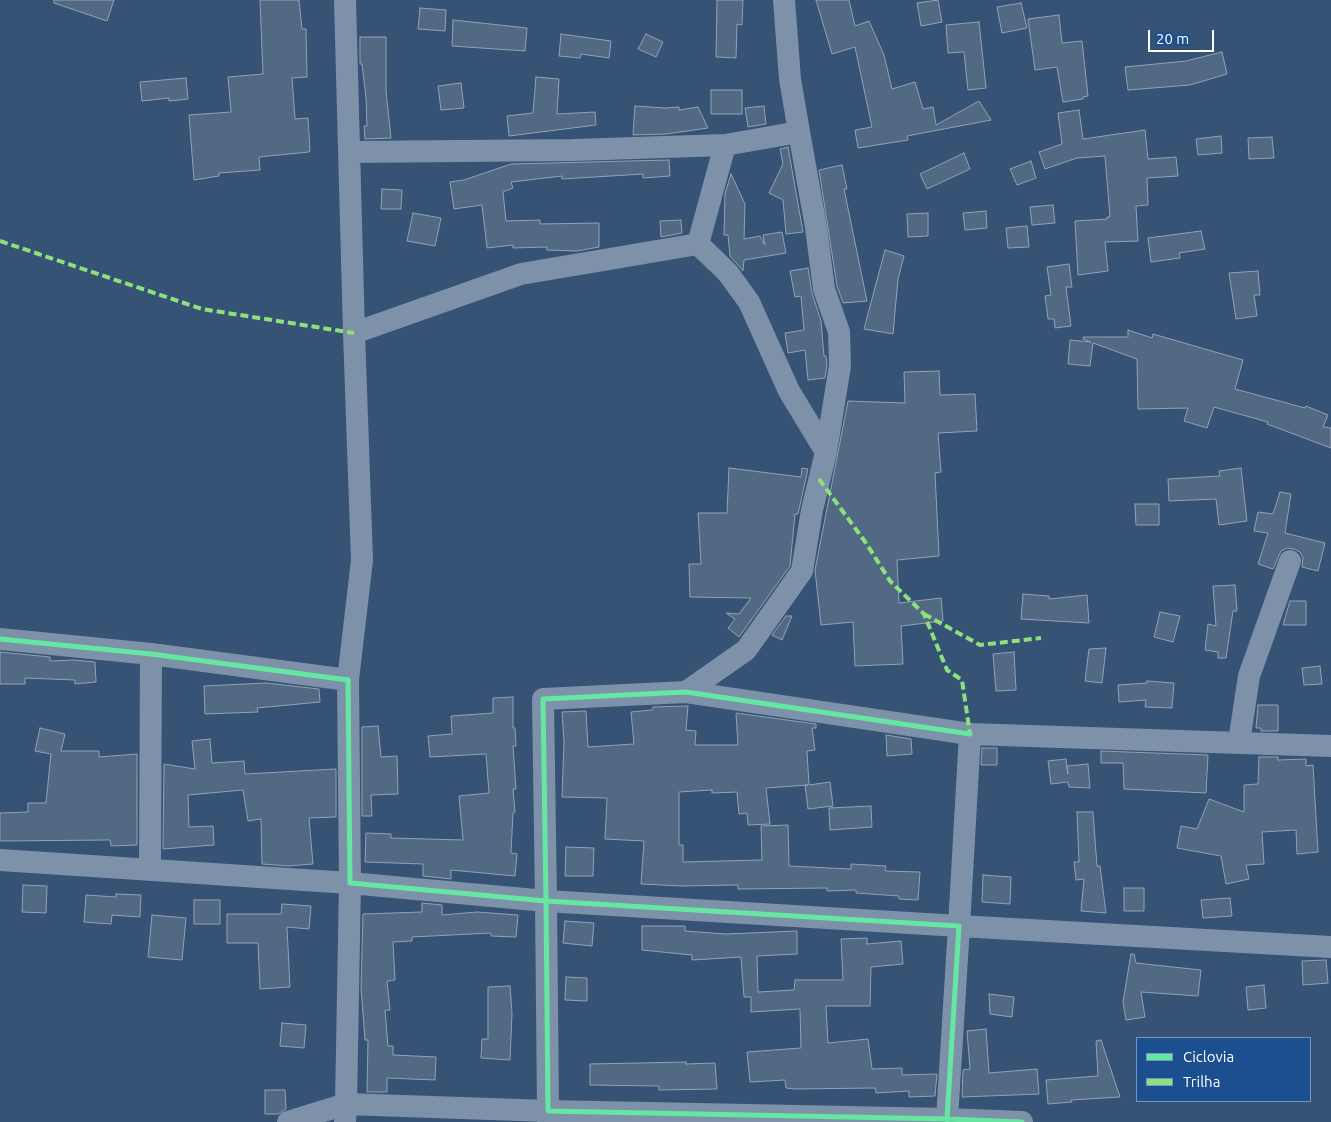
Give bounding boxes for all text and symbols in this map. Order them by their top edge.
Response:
scale bar [1151,20,1217,52]
text: 20 m [1156,30,1189,47]
legend [1136,1037,1311,1102]
text: Ciclovia [1183,1048,1234,1065]
text: Trilha [1183,1073,1220,1090]

